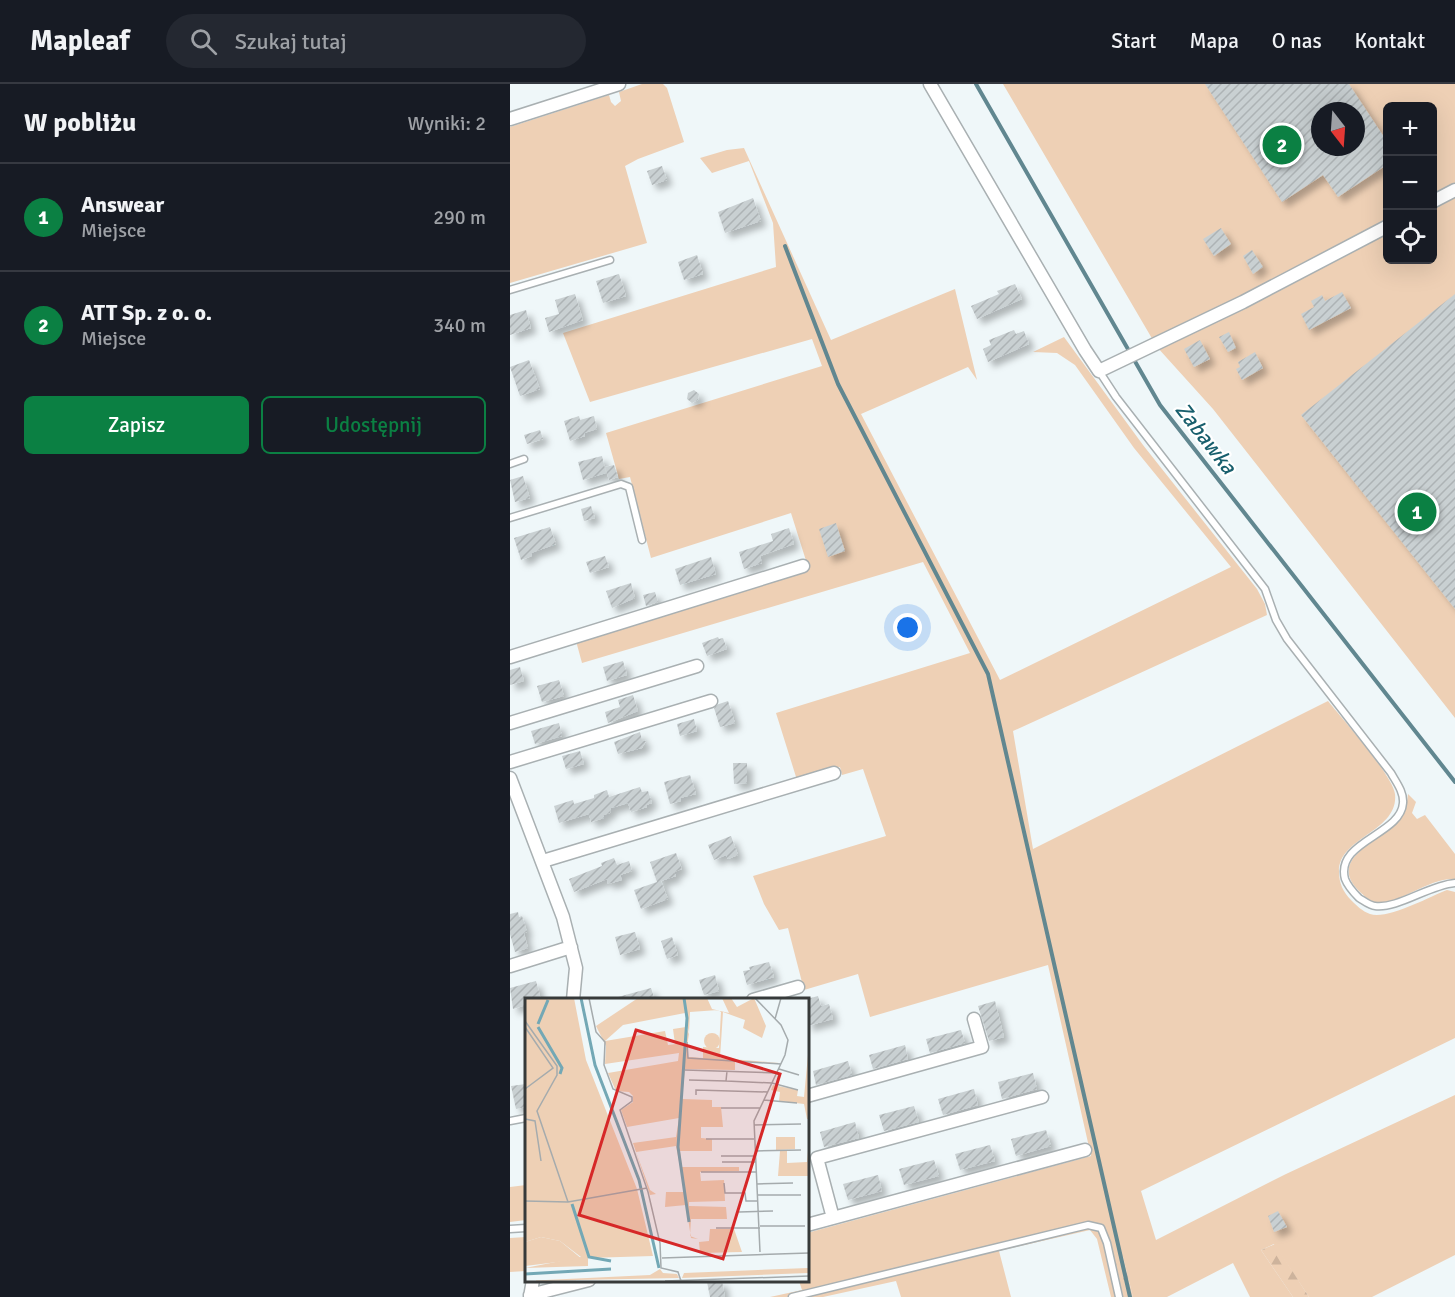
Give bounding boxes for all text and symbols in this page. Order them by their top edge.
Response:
search box [166,14,586,68]
text: Mapleaf [30,24,130,58]
icon: search [187,25,220,58]
text: Szukaj tutaj [235,28,347,55]
text: Start [1111,28,1156,54]
text: Mapa [1189,28,1239,54]
text: O nas [1272,28,1322,54]
text: Kontakt [1355,28,1425,54]
north arrow [1311,102,1365,156]
map controls [1383,102,1437,264]
button: + [1383,102,1437,156]
text: W pobliżu [24,107,136,139]
text: Wyniki: 2 [407,111,486,136]
pin: 2 [1262,122,1302,168]
button: − [1383,156,1437,210]
text: Answear [81,191,164,218]
text: 1 [38,205,49,230]
text: 290 m [433,205,486,230]
button: locate [1383,210,1437,264]
text: Miejsce [81,218,146,243]
text: ATT Sp. z o. o. [81,299,212,326]
text: 2 [38,313,49,338]
text: 340 m [433,313,486,338]
text: Miejsce [81,326,146,351]
button: Zapisz [24,396,249,454]
button: Udostępnij [261,396,486,454]
water label: Zabawka [1170,397,1243,480]
pin: 1 [1398,490,1436,534]
your location [893,613,922,642]
inset map [525,998,808,1282]

